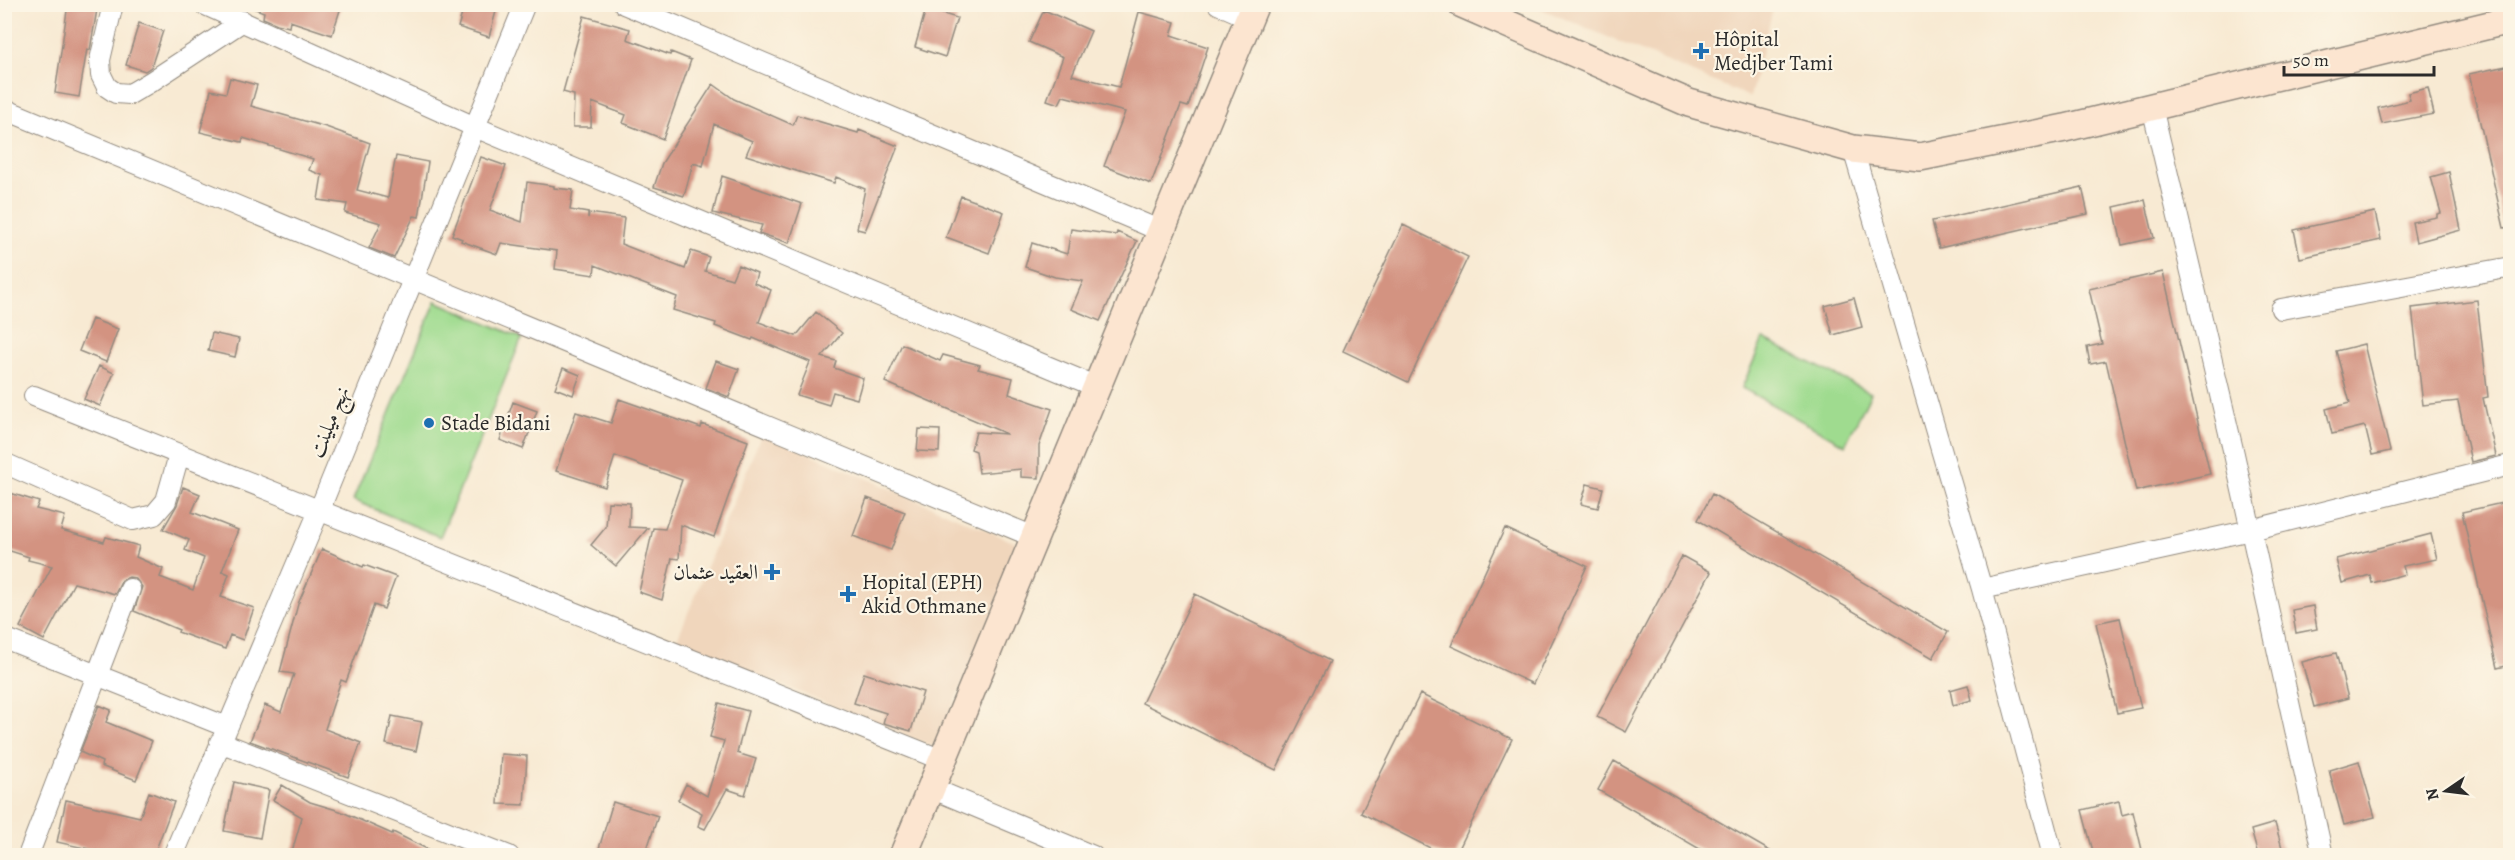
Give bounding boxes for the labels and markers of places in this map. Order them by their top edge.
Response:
place label: Hôpital Medjber Tami [1714,25,1833,77]
marker: Hôpital Medjber Tami [1692,42,1710,60]
place label: Stade Bidani [441,409,551,437]
marker: Stade Bidani [422,416,436,430]
place label: العقيد عثمان [673,558,758,586]
marker: العقيد عثمان [763,563,781,581]
place label: Hopital (EPH) Akid Othmane [861,568,987,620]
marker: Hopital (EPH) Akid Othmane [839,585,857,603]

